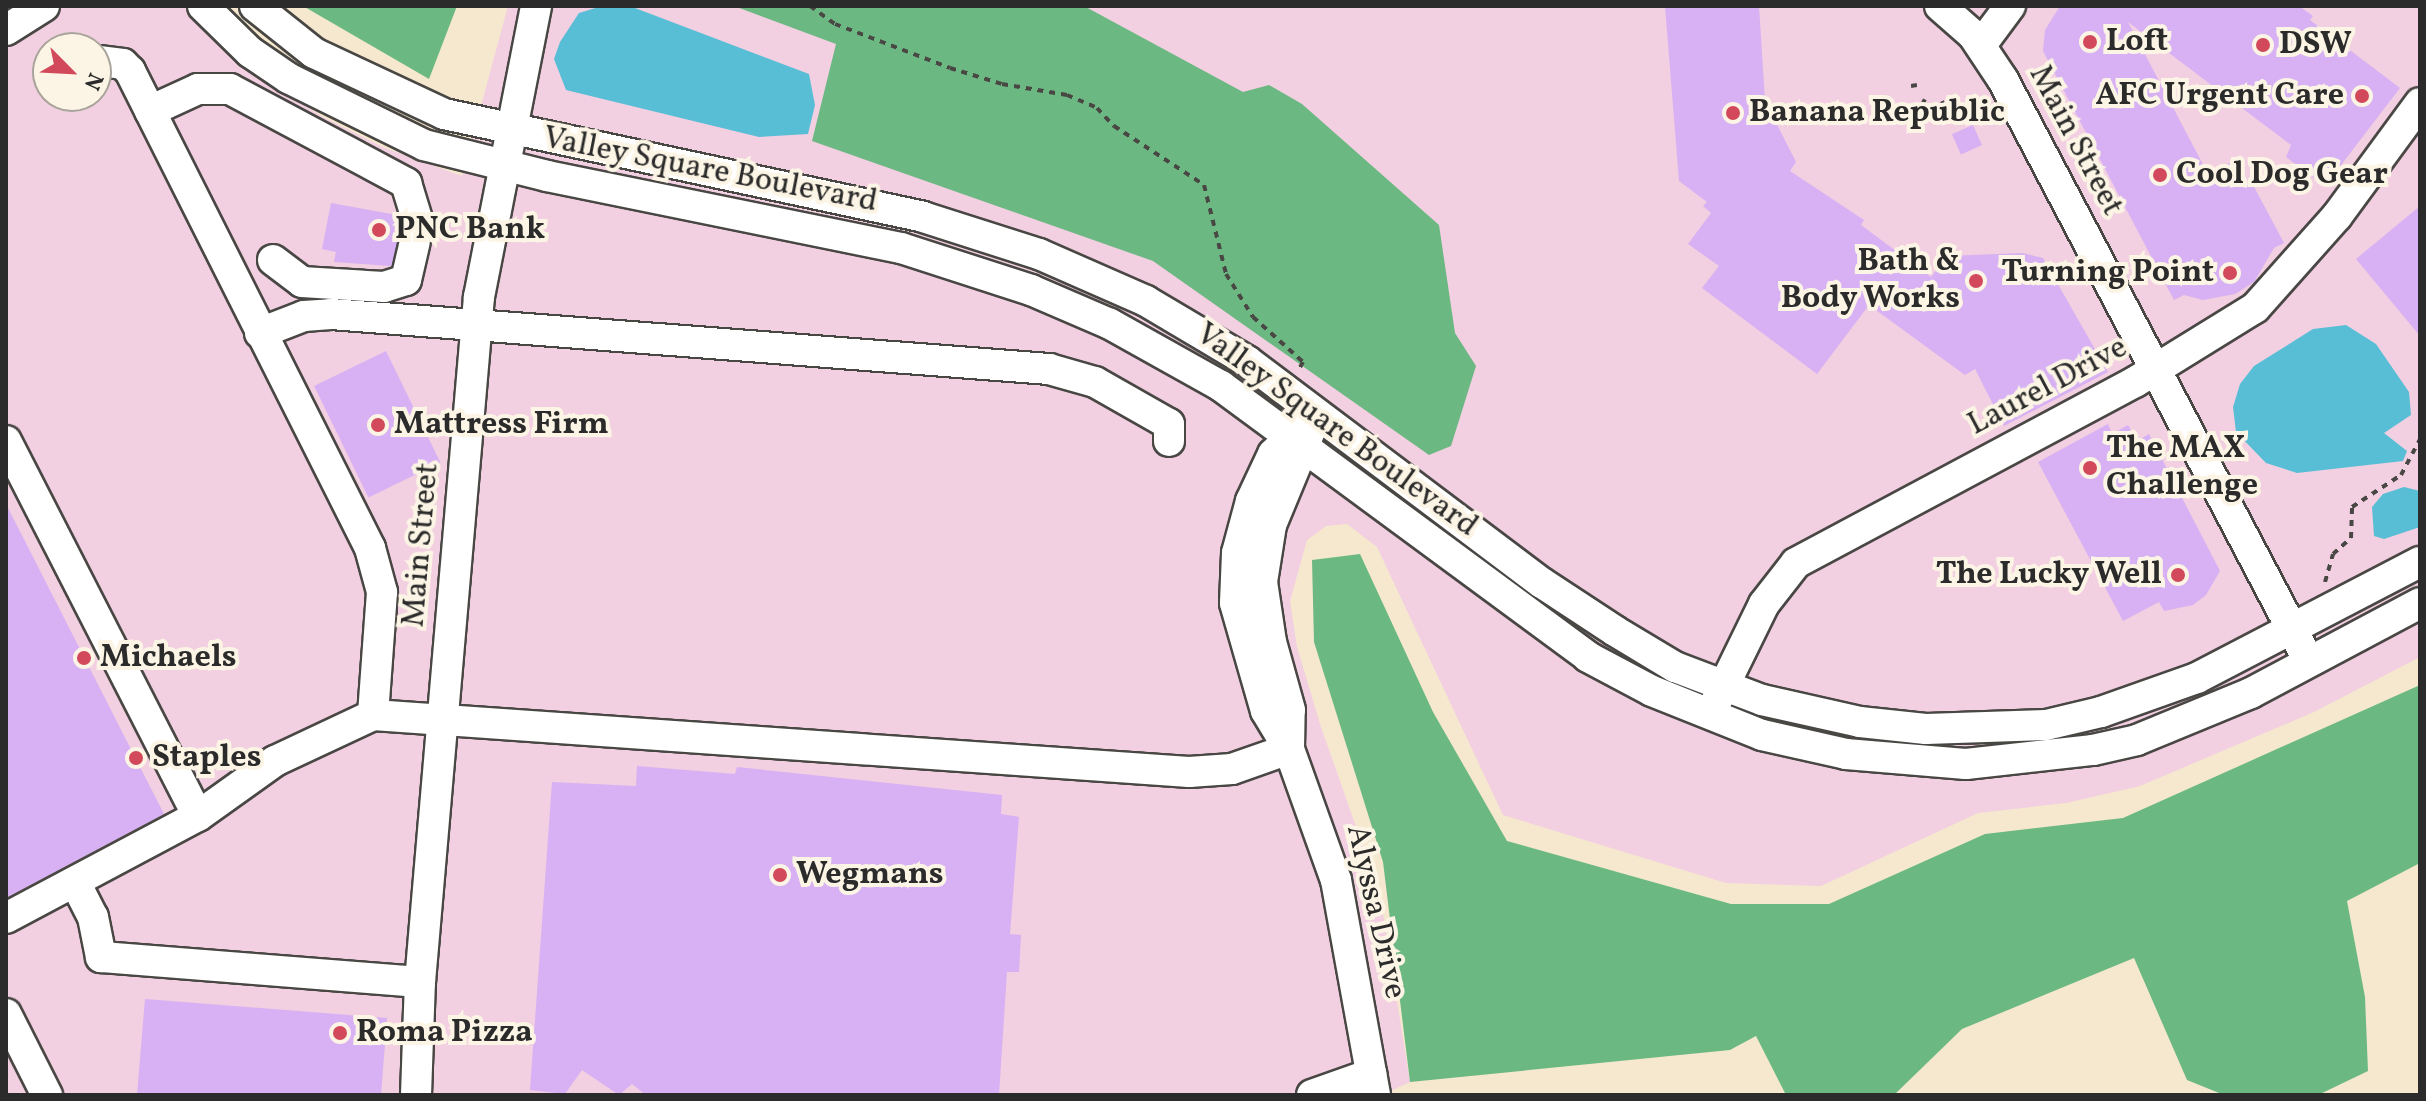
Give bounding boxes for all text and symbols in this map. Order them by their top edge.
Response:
place label: Loft [2106,23,2168,61]
place label: DSW [2279,26,2352,64]
north arrow [32,32,112,112]
marker: Loft [2081,33,2099,51]
marker: DSW [2254,36,2272,54]
street label: Main Street [2019,59,2131,223]
text: N [75,68,110,95]
place label: AFC Urgent Care [2095,77,2344,115]
marker: AFC Urgent Care [2351,85,2373,107]
place label: Banana Republic [1749,94,2005,132]
marker: Banana Republic [1724,104,1742,122]
street label: Valley Square Boulevard [539,120,881,222]
place label: Cool Dog Gear [2176,156,2388,194]
marker: Cool Dog Gear [2151,166,2169,184]
place label: PNC Bank [395,211,545,249]
marker: PNC Bank [370,221,388,239]
place label: Bath & Body Works [1780,244,1960,319]
place label: Turning Point [2001,254,2214,292]
marker: Turning Point [2221,264,2239,282]
marker: Bath & Body Works [1967,272,1985,290]
street label: Valley Square Boulevard [1187,315,1485,547]
street label: Laurel Drive [1962,329,2134,445]
place label: Mattress Firm [394,406,609,444]
marker: Mattress Firm [369,416,387,434]
place label: The MAX Challenge [2106,431,2258,506]
marker: The MAX Challenge [2081,459,2099,477]
street label: Main Street [396,461,448,629]
place label: The Lucky Well [1935,556,2162,594]
marker: The Lucky Well [2169,566,2187,584]
place label: Michaels [100,639,237,677]
marker: Michaels [75,649,93,667]
place label: Staples [152,739,261,777]
marker: Staples [127,749,145,767]
street label: Alyssa Drive [1336,821,1414,1003]
place label: Wegmans [796,856,944,894]
marker: Wegmans [771,866,789,884]
place label: Roma Pizza [356,1014,533,1052]
marker: Roma Pizza [331,1024,349,1042]

